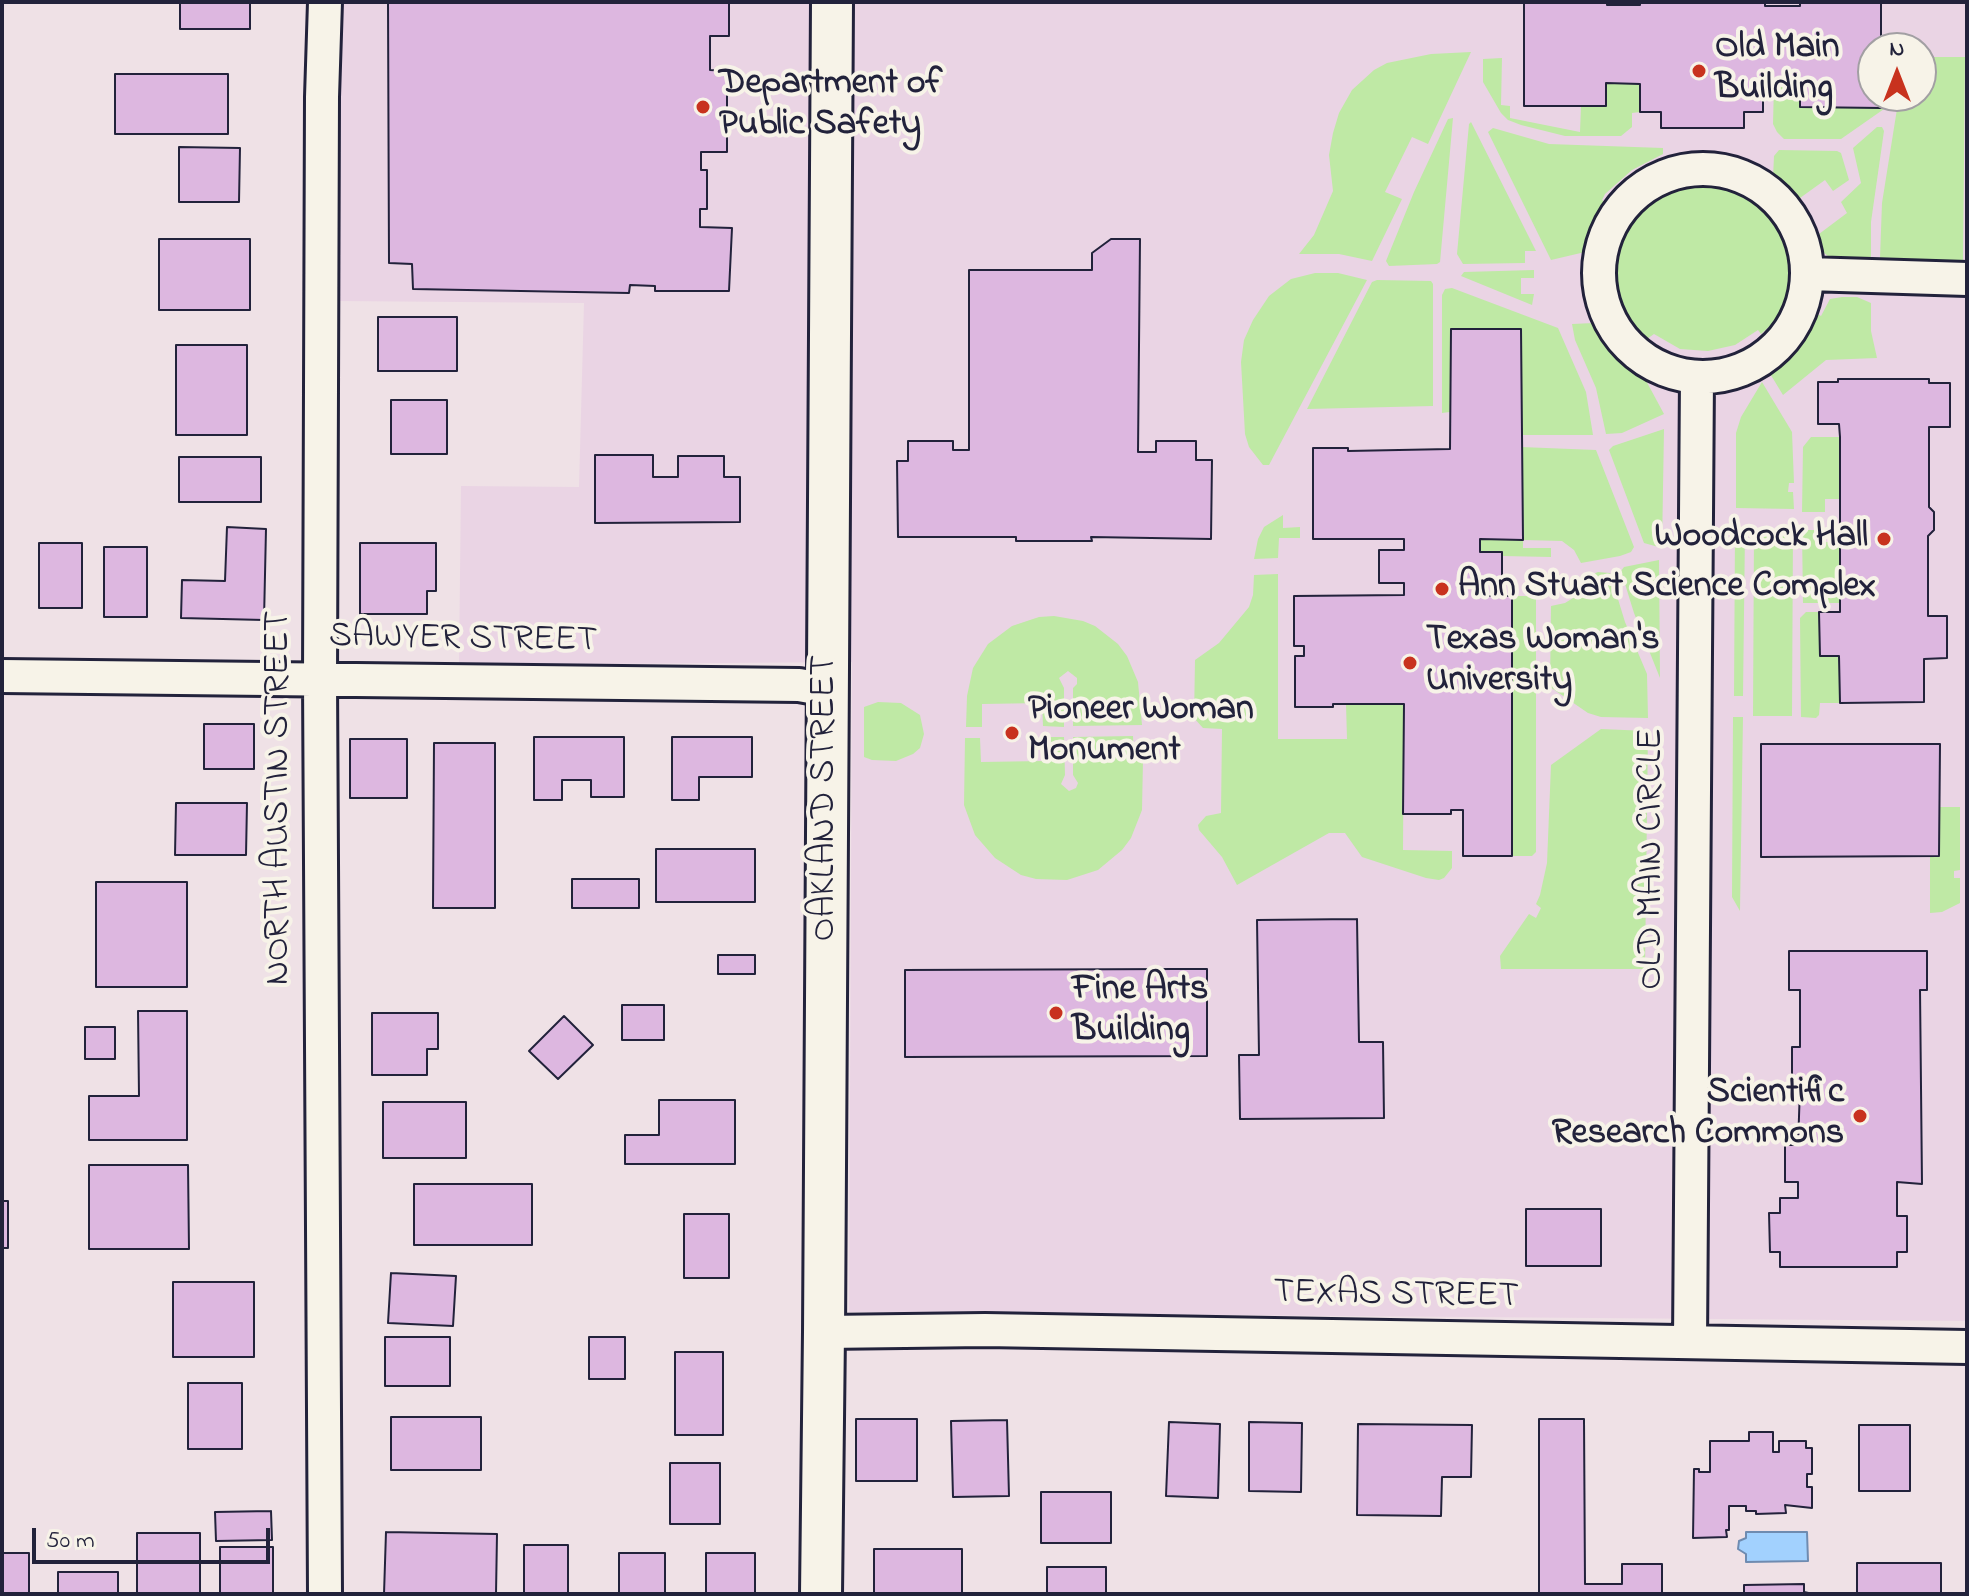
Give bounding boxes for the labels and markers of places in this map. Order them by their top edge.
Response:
place label: Old Main Building [1715,28,1839,113]
marker: Old Main Building [1690,62,1708,80]
place label: Department of Public Safety [719,64,942,149]
marker: Department of Public Safety [694,98,712,116]
place label: Woodcock Hall [1655,517,1868,561]
marker: Woodcock Hall [1875,530,1893,548]
place label: Ann Stuart Science Complex [1458,567,1876,611]
marker: Ann Stuart Science Complex [1433,580,1451,598]
place label: Texas Woman's University [1426,620,1659,705]
marker: Texas Woman's University [1401,654,1419,672]
place label: Pioneer Woman Monument [1028,690,1254,775]
marker: Pioneer Woman Monument [1003,724,1021,742]
place label: Fine Arts Building [1072,970,1208,1055]
marker: Fine Arts Building [1047,1004,1065,1022]
place label: Scientific Research Commons [1552,1073,1844,1158]
marker: Scientific Research Commons [1851,1107,1869,1125]

